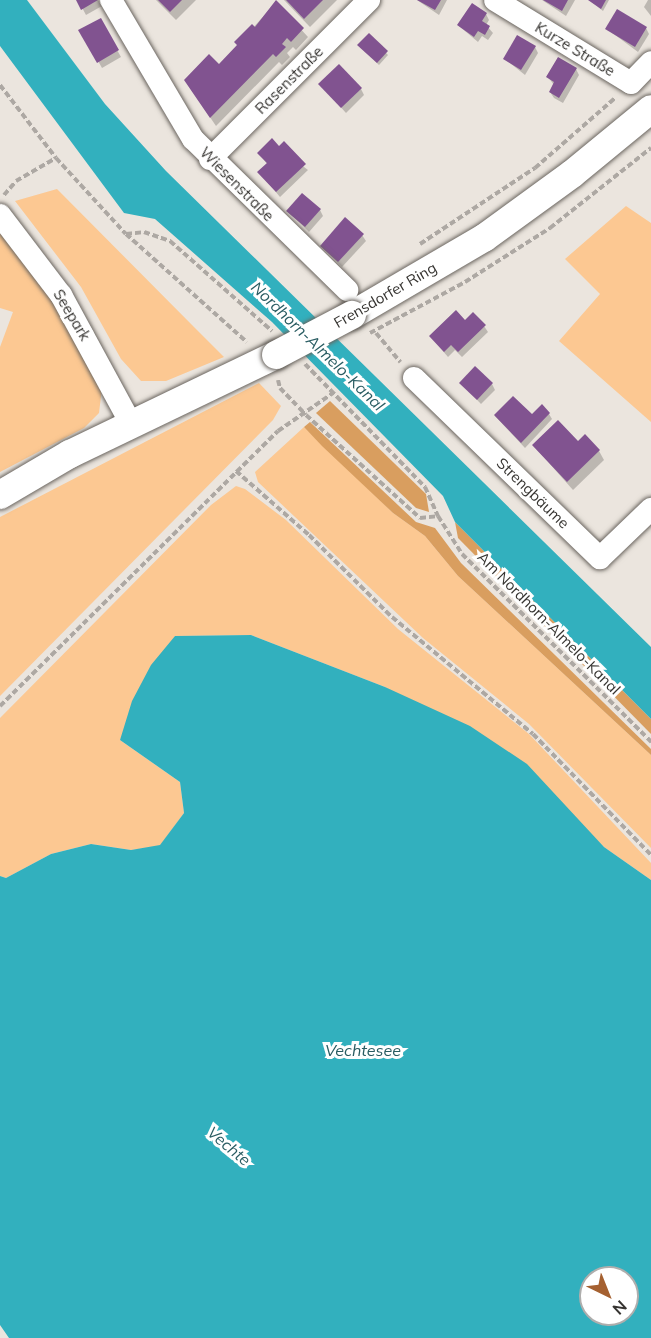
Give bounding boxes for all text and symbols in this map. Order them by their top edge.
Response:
street label: Kurze Straße [532,18,618,80]
street label: Rasenstraße [251,42,327,118]
street label: Wiesenstraße [196,143,278,225]
street label: Frensdorfer Ring [330,258,440,332]
water label: Nordhorn-Almelo-Kanal [247,277,389,415]
street label: Seepark [50,286,94,344]
street label: Strengbäume [493,454,573,532]
street label: Am Nordhorn-Almelo-Kanal [474,548,624,698]
water label: Vechtesee [325,1040,401,1060]
water label: Vechte [204,1122,254,1170]
north arrow [579,1266,639,1326]
text: N [609,1296,631,1319]

